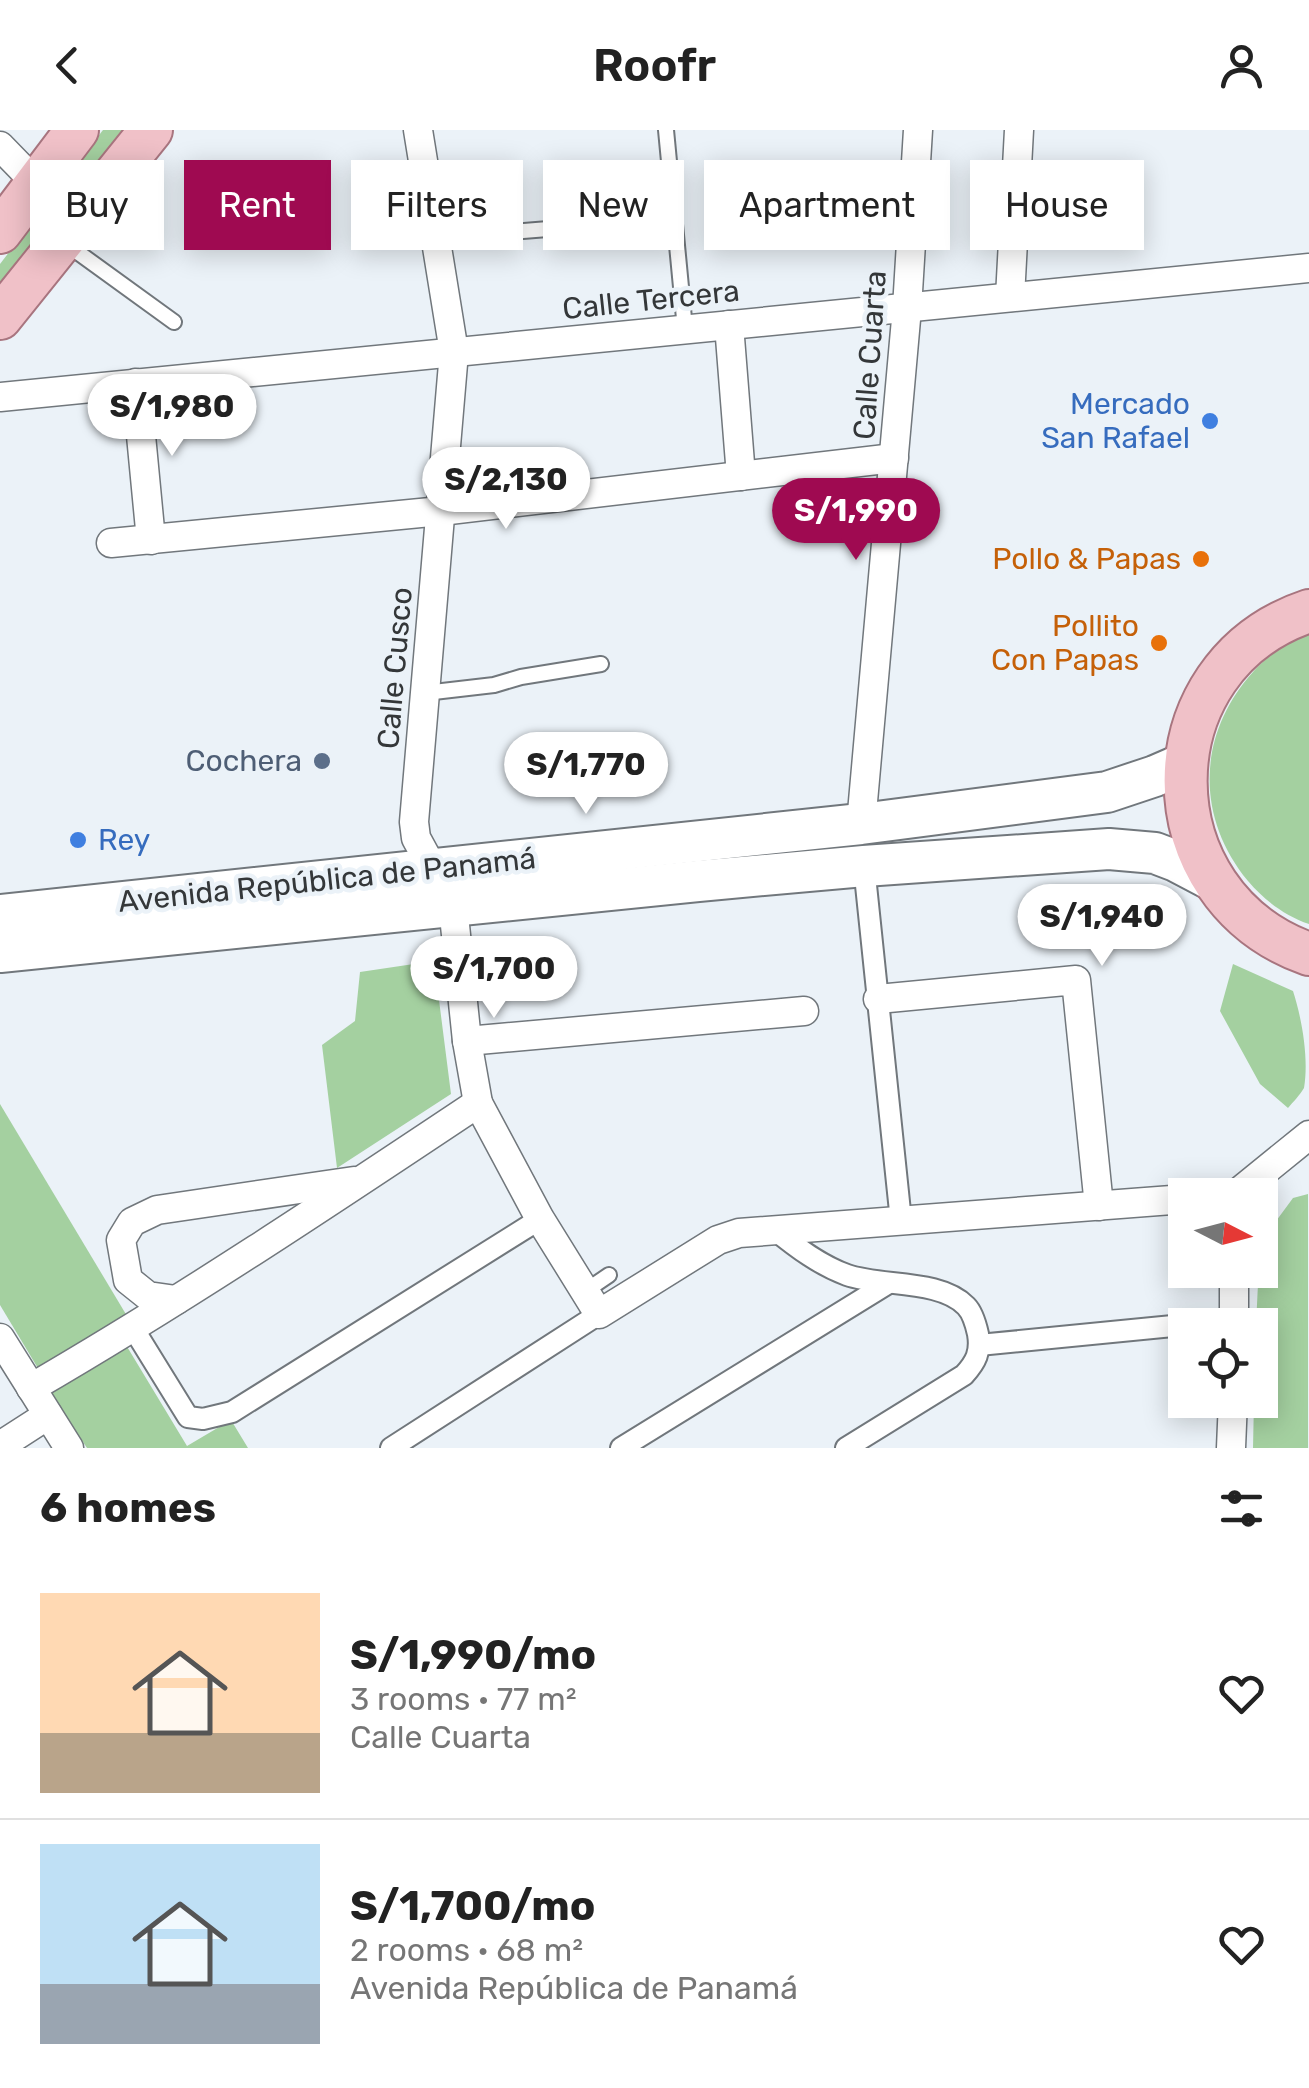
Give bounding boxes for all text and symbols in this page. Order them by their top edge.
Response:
icon: back [40,38,95,93]
icon: person [1214,38,1269,93]
text: Roofr [593,39,716,92]
chip: Buy [30,160,164,250]
chip: Rent [184,160,331,250]
chip: Filters [351,160,523,250]
chip: New [543,160,684,250]
chip: Apartment [704,160,950,250]
chip: House [970,160,1144,250]
street label: Calle Cuarta [846,269,894,441]
street label: Calle Tercera [561,273,741,327]
pin: S/1,980 [80,374,264,459]
place label: Mercado San Rafael [1041,386,1190,456]
text: S/1,980 [110,387,234,425]
marker: Mercado San Rafael [1199,410,1221,432]
pin: S/2,130 [414,447,598,532]
text: S/2,130 [444,460,568,498]
pin: S/1,990 [764,478,948,563]
text: S/1,990 [794,491,918,529]
place label: Pollo & Papas [992,541,1181,577]
marker: Pollo & Papas [1190,548,1212,570]
street label: Calle Cusco [370,586,420,750]
place label: Pollito Con Papas [991,608,1139,678]
marker: Pollito Con Papas [1148,632,1170,654]
pin: S/1,770 [494,732,678,817]
place label: Cochera [185,743,302,779]
text: S/1,770 [526,745,646,783]
marker: Cochera [311,750,333,772]
place label: Rey [98,822,150,858]
marker: Rey [67,829,89,851]
street label: Avenida República de Panamá [116,840,538,920]
pin: S/1,940 [1010,884,1194,969]
text: S/1,940 [1040,897,1164,935]
pin: S/1,700 [402,936,586,1021]
text: S/1,700 [432,949,556,987]
north arrow [1168,1178,1278,1288]
map controls [1168,1178,1278,1418]
button: locate [1168,1308,1278,1418]
icon: filters [1214,1481,1269,1536]
text: 6 homes [40,1483,216,1533]
text: S/1,990/mo [350,1630,596,1680]
icon: home [120,1633,240,1753]
icon: heart [1214,1666,1269,1721]
text: 3 rooms · 77 m² [350,1680,577,1718]
text: Calle Cuarta [350,1718,531,1756]
text: S/1,700/mo [350,1881,595,1931]
icon: home [120,1884,240,2004]
icon: heart [1214,1917,1269,1972]
text: 2 rooms · 68 m² [350,1931,583,1969]
text: Avenida República de Panamá [350,1969,798,2007]

